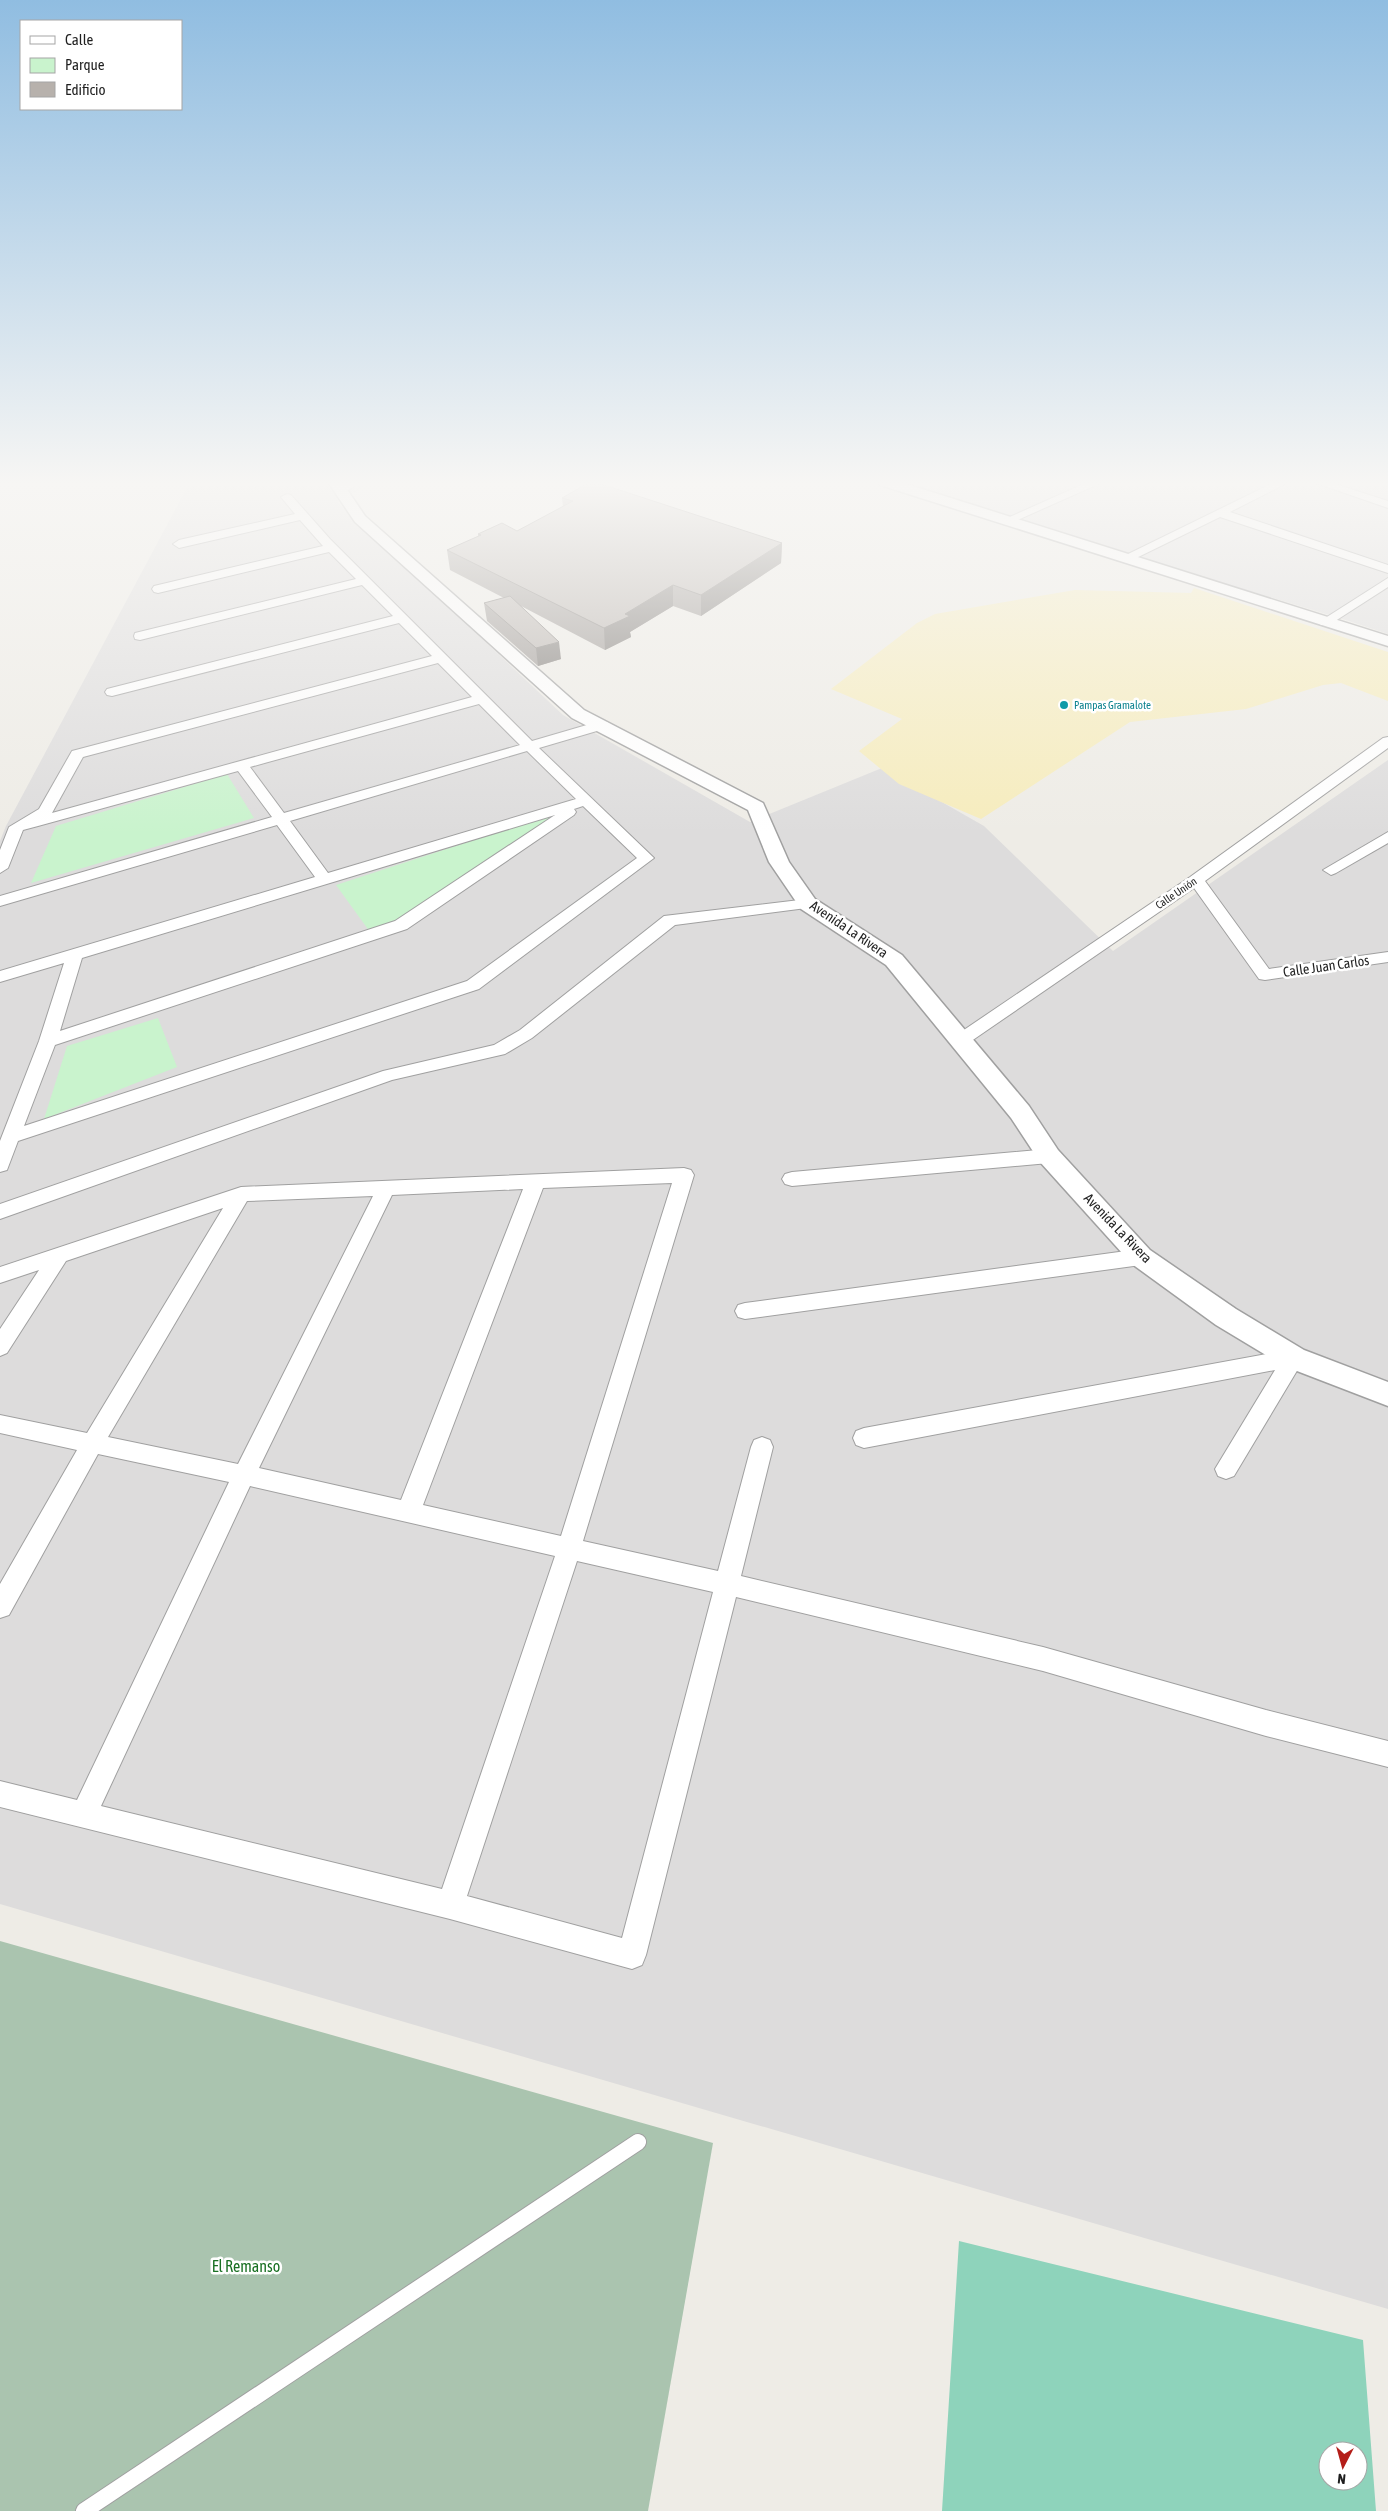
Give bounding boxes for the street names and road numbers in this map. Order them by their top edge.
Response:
street label: Calle Unión [1153,875,1199,911]
street label: Avenida La Rivera [807,897,891,961]
street label: Calle Juan Carlos [1282,952,1370,980]
street label: Avenida La Rivera [1081,1190,1155,1266]

